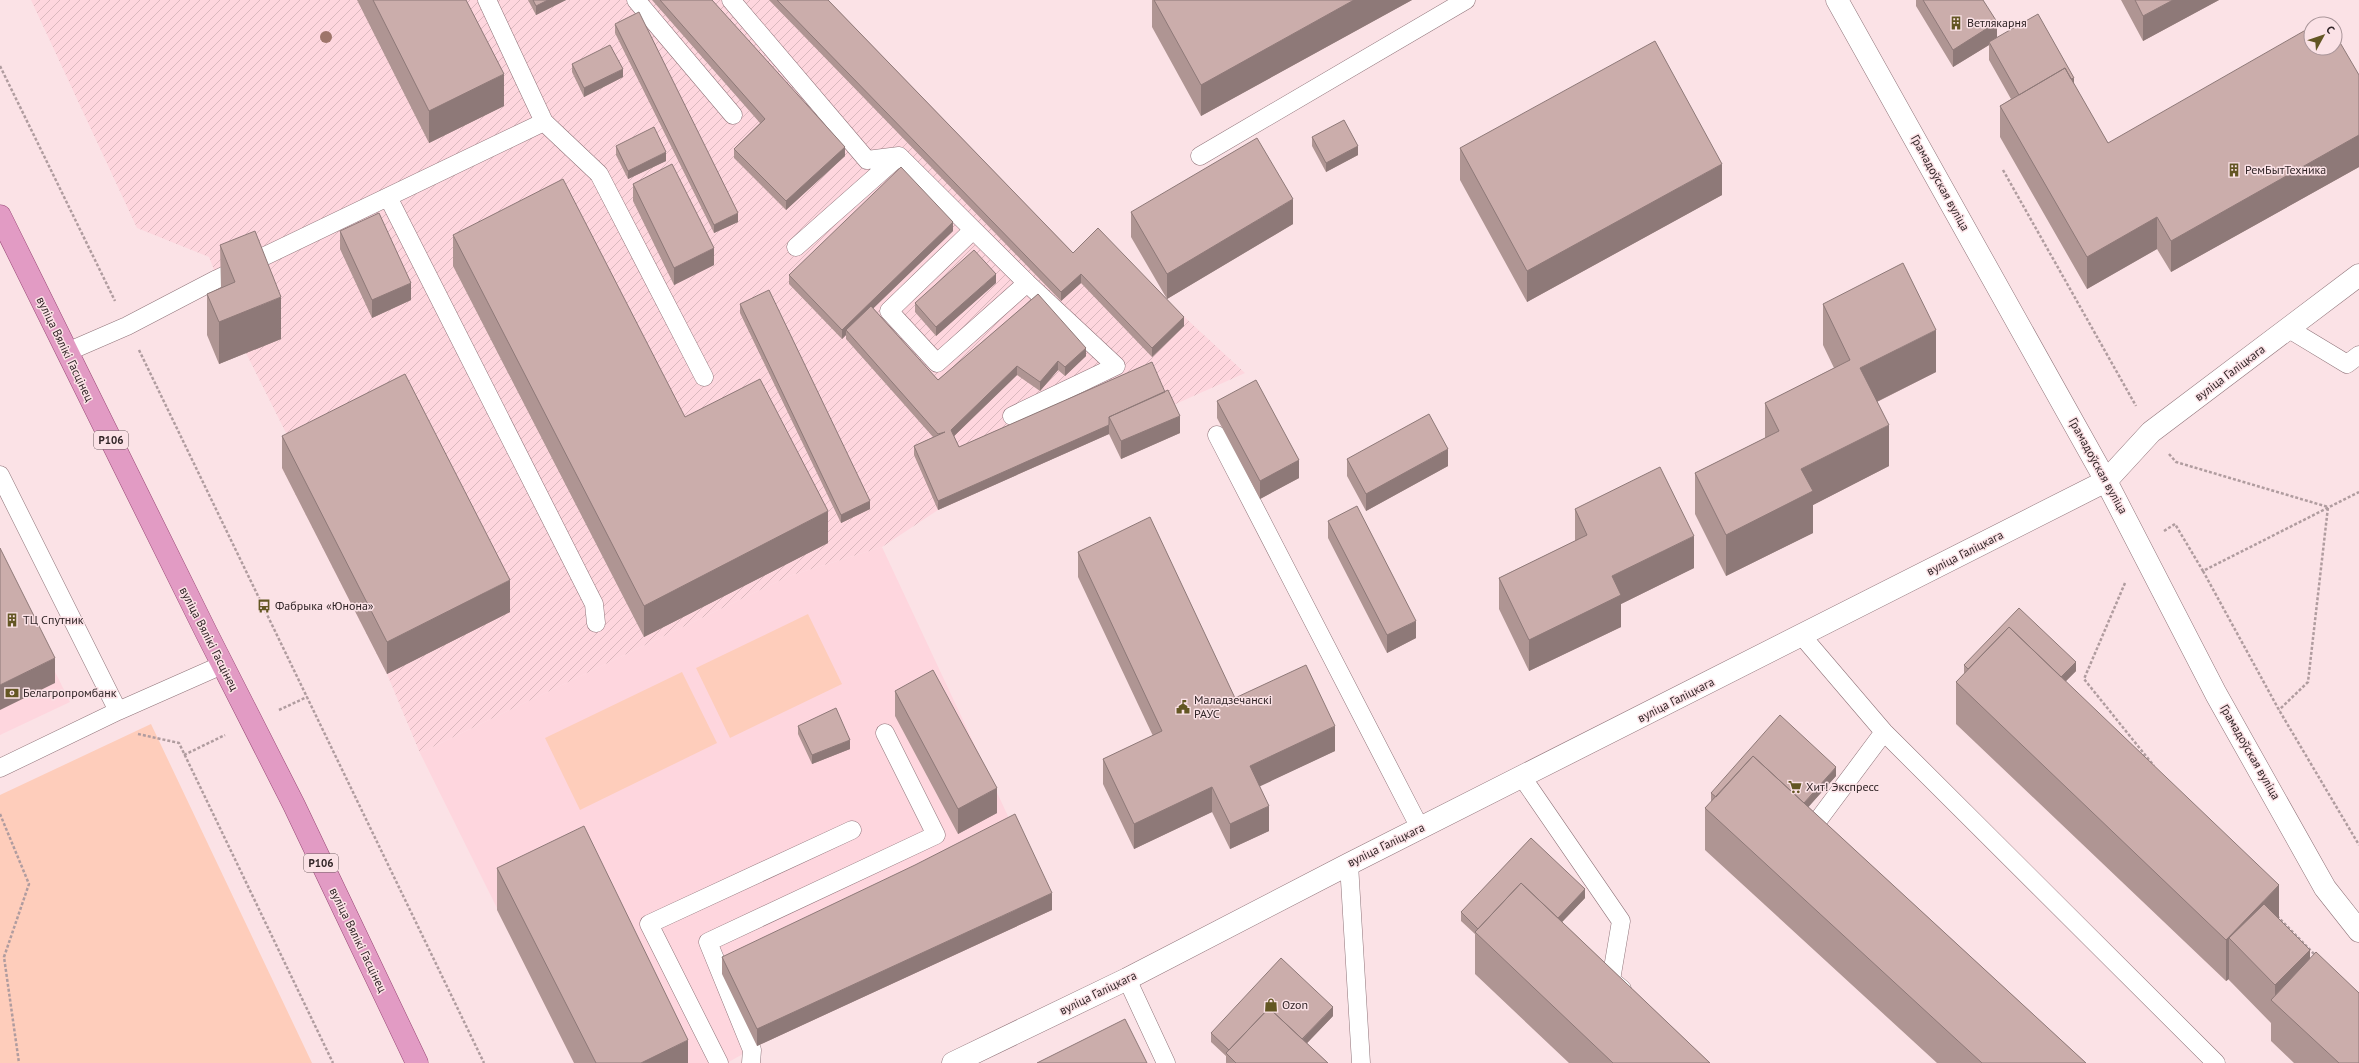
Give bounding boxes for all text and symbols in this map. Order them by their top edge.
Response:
building icon: Ветлякарня [1948,15,1964,31]
place label: Ветлякарня [1967,15,2027,30]
north arrow [2303,16,2343,56]
text: С [2323,23,2338,36]
street label: Грамадоўская вуліца [1908,132,1973,233]
building icon: РемБытТехника [2226,162,2242,178]
place label: РемБытТехника [2245,162,2326,177]
street label: вуліца Вялікі Гасцінец [34,294,98,404]
street label: вуліца Галіцкага [2192,341,2268,404]
street label: Грамадоўская вуліца [2066,415,2131,516]
road number: Р106 [94,431,128,449]
street label: вуліца Галіцкага [1924,527,2006,578]
street label: вуліца Вялікі Гасцінец [177,584,242,694]
bus stop icon: Фабрыка «Юнона» [256,598,272,614]
place label: Фабрыка «Юнона» [275,598,374,613]
building icon: ТЦ Спутник [4,612,20,628]
place label: ТЦ Спутник [23,612,84,627]
street label: вуліца Галіцкага [1635,674,1717,725]
bank icon: Белагропромбанк [4,685,20,701]
place label: Белагропромбанк [23,685,117,700]
place label: Маладзечанскі РАУС [1194,692,1272,721]
public building icon: Маладзечанскі РАУС [1175,699,1191,715]
street label: Грамадоўская вуліца [2217,701,2284,802]
supermarket icon: Хит! Экспресс [1787,779,1803,795]
place label: Хит! Экспресс [1806,779,1880,794]
street label: вуліца Галіцкага [1345,819,1427,870]
road number: Р106 [304,854,338,872]
street label: вуліца Вялікі Гасцінец [327,885,391,995]
street label: вуліца Галіцкага [1057,967,1139,1018]
shop icon: Ozon [1263,997,1279,1013]
place label: Ozon [1282,997,1308,1012]

